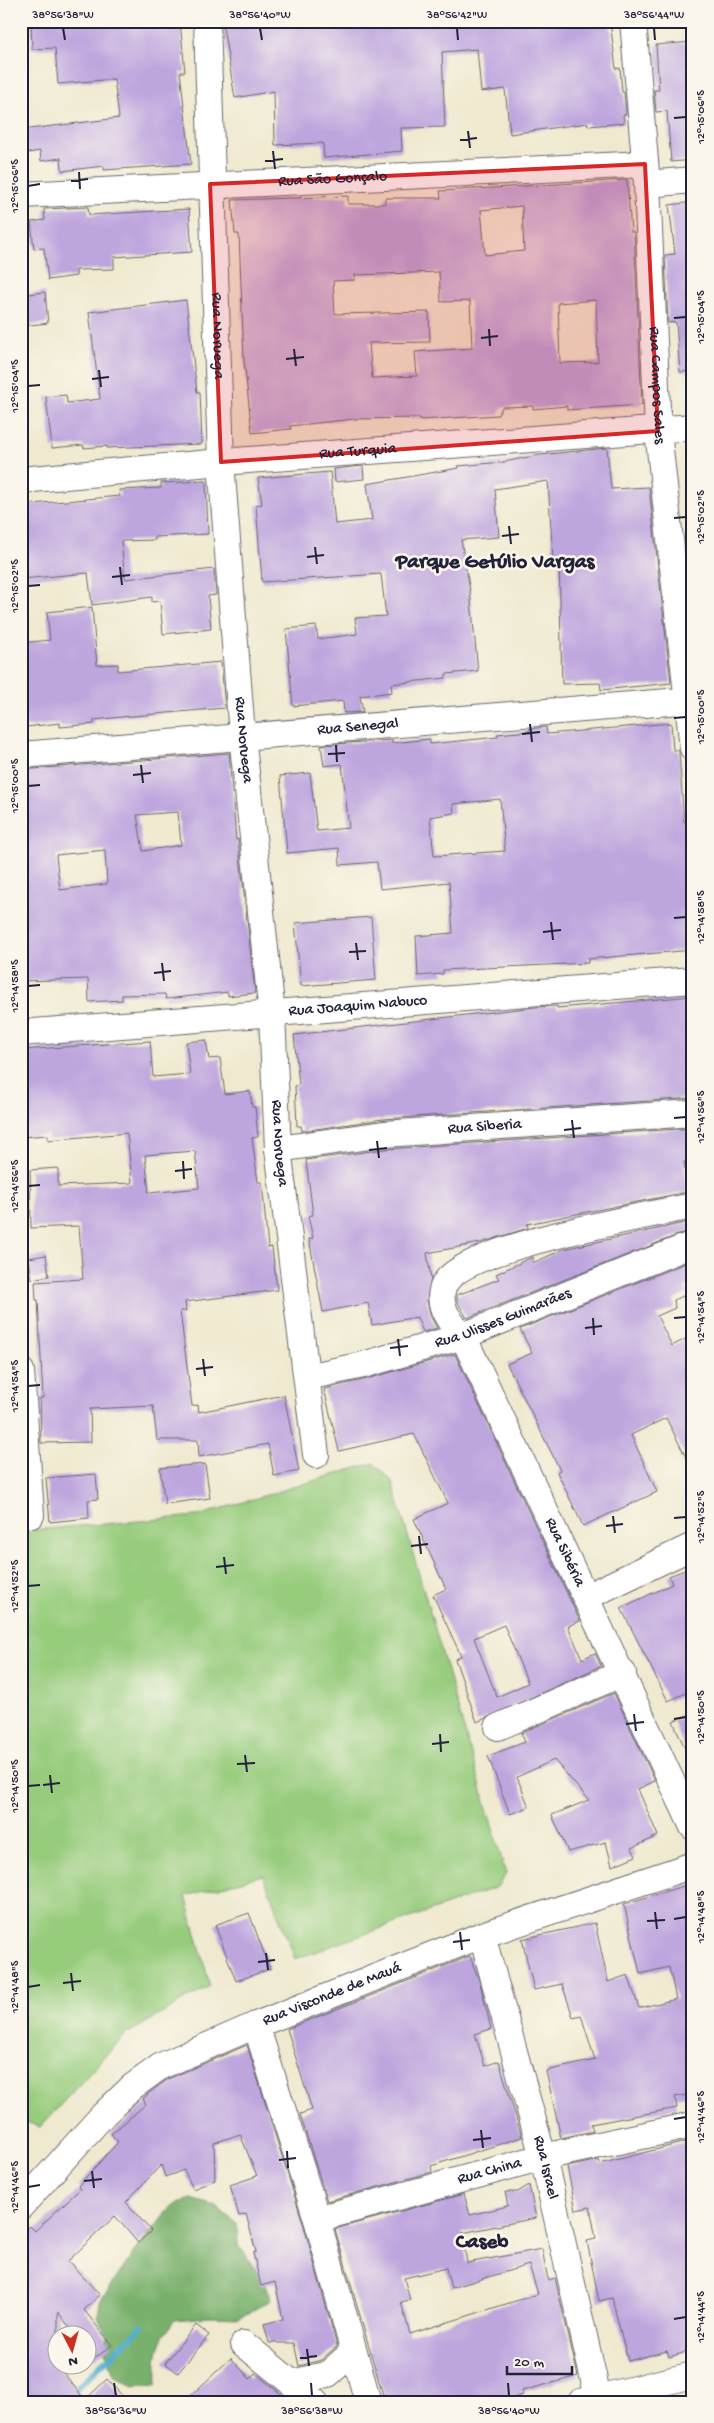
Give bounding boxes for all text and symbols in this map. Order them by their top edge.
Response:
text: 38°56'38"W [31,9,94,23]
text: 38°56'40"W [228,9,291,23]
text: 38°56'42"W [426,9,487,23]
text: 38°56'44"W [623,9,684,23]
text: 12°15'06"S [695,90,709,145]
text: 12°15'06"S [9,159,23,214]
street label: Rua São Gonçalo [278,167,388,192]
text: 12°15'04"S [695,290,709,345]
street label: Rua Noruega [206,292,228,381]
street label: Rua Campos Sales [644,326,669,446]
text: 12°15'04"S [9,359,23,414]
street label: Rua Turquia [319,439,398,464]
text: 12°15'02"S [695,490,709,545]
district label: Parque Getúlio Vargas [395,551,596,576]
text: 12°15'02"S [9,559,23,614]
text: 12°15'00"S [695,689,709,745]
street label: Rua Noruega [230,696,257,785]
street label: Rua Senegal [316,715,399,740]
text: 12°15'00"S [9,758,23,814]
text: 12°14'58"S [695,890,709,945]
text: 12°14'58"S [9,959,23,1014]
street label: Rua Joaquim Nabuco [288,991,428,1021]
text: 12°14'56"S [695,1090,709,1144]
street label: Rua Noruega [266,1099,292,1189]
street label: Rua Siberia [447,1115,523,1139]
text: 12°14'56"S [9,1159,23,1213]
street label: Rua Ulisses Guimarães [433,1284,575,1353]
text: 12°14'54"S [695,1290,709,1344]
text: 12°14'54"S [9,1359,23,1413]
text: 12°14'52"S [695,1490,709,1544]
street label: Rua Sibéria [540,1515,589,1591]
text: 12°14'52"S [9,1559,23,1613]
text: 12°14'50"S [695,1690,709,1745]
text: 12°14'50"S [9,1759,23,1814]
text: 12°14'48"S [695,1890,709,1944]
street label: Rua Visconde de Mauá [260,1958,405,2031]
text: 12°14'48"S [9,1960,23,2014]
text: 12°14'46"S [695,2091,709,2144]
street label: Rua Israel [528,2134,562,2201]
street label: Rua China [455,2153,525,2190]
text: 12°14'46"S [9,2161,23,2214]
district label: Caseb [455,2231,508,2256]
text: 12°14'44"S [695,2291,709,2344]
north arrow [48,2326,98,2376]
scale bar [507,2343,572,2375]
text: N [68,2352,79,2369]
text: 20 m [514,2354,544,2372]
text: 38°56'36"W [84,2405,147,2419]
text: 38°56'38"W [280,2405,343,2419]
text: 38°56'40"W [477,2405,540,2419]

